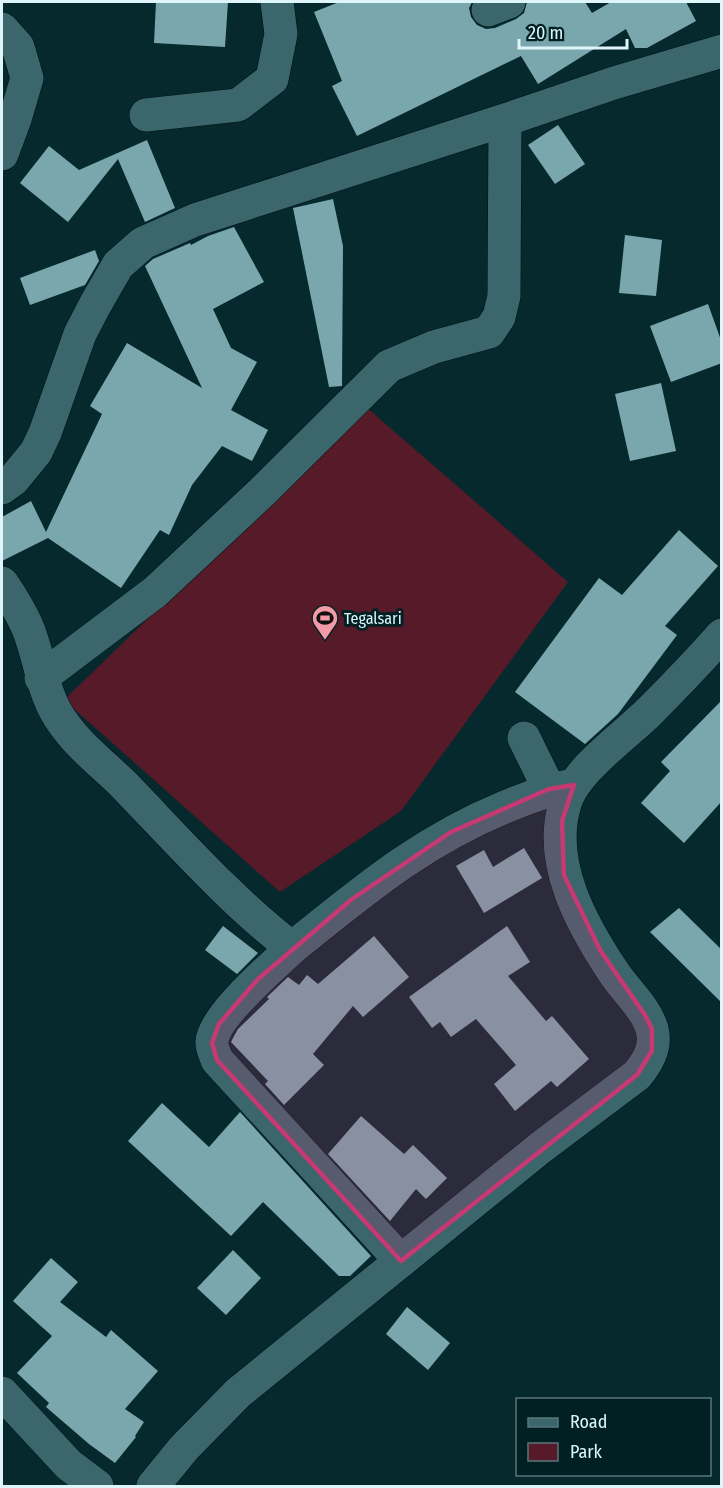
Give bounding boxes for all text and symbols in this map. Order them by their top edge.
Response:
scale bar [519,12,627,50]
text: 20 m [528,22,563,44]
sports icon: Tegalsari [310,603,340,641]
place label: Tegalsari [344,609,402,628]
legend [516,1398,711,1476]
text: Road [570,1411,607,1433]
text: Park [570,1441,603,1463]

